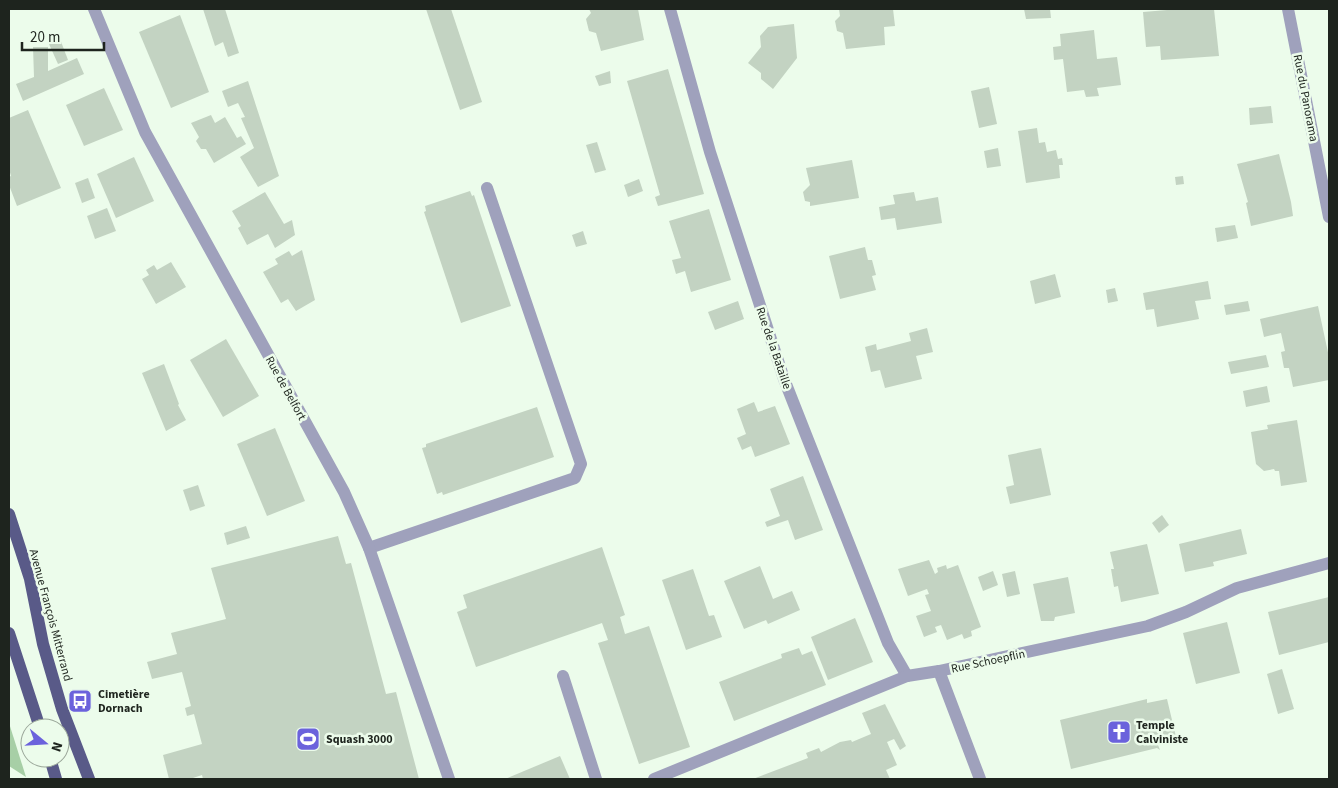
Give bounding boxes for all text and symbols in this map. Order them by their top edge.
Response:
scale bar [22,20,105,52]
text: 20 m [30,27,60,48]
street label: Rue du Panorama [1289,53,1322,143]
street label: Rue de la Bataille [751,305,796,392]
street label: Rue de Belfort [261,353,310,423]
street label: Avenue François Mitterrand [25,547,76,683]
street label: Rue Schoepflin [950,645,1027,678]
place label: Cimetière Dornach [98,686,150,717]
bus stop icon: Cimetière Dornach [67,688,93,714]
place label: Temple Calviniste [1136,717,1188,748]
north arrow [20,718,70,768]
church icon: Temple Calviniste [1106,719,1132,745]
sports icon: Squash 3000 [295,726,321,752]
place label: Squash 3000 [326,731,393,748]
text: N [45,739,67,754]

